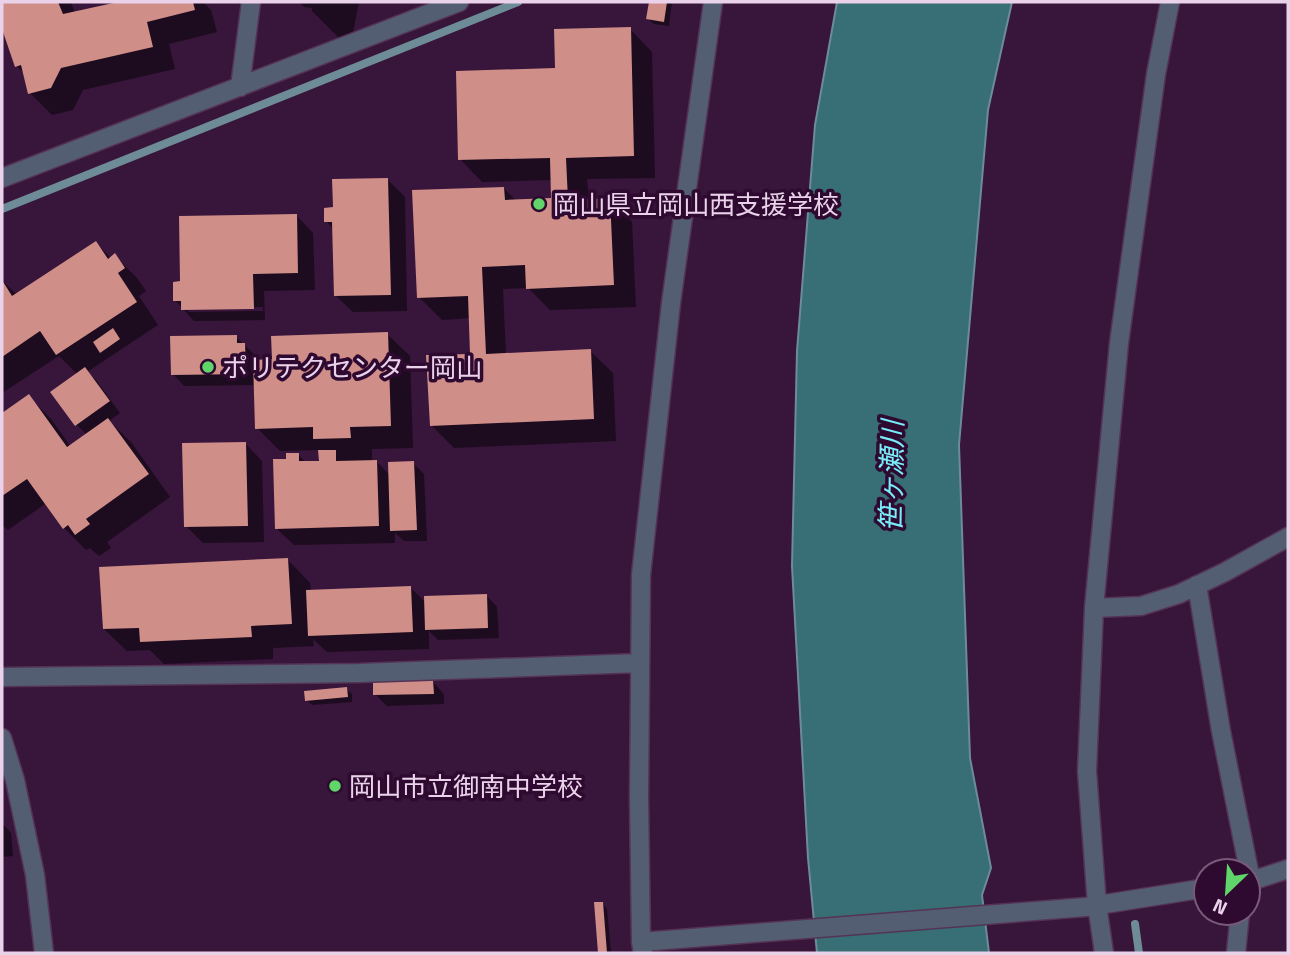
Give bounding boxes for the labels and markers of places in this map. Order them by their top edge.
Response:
place label: 岡山県立岡山西支援学校 [553,185,839,224]
marker: 岡山県立岡山西支援学校 [531,196,547,212]
place label: ポリテクセンター岡山 [222,348,482,387]
marker: ポリテクセンター岡山 [200,359,216,375]
place label: 岡山市立御南中学校 [349,767,583,806]
marker: 岡山市立御南中学校 [327,778,343,794]

